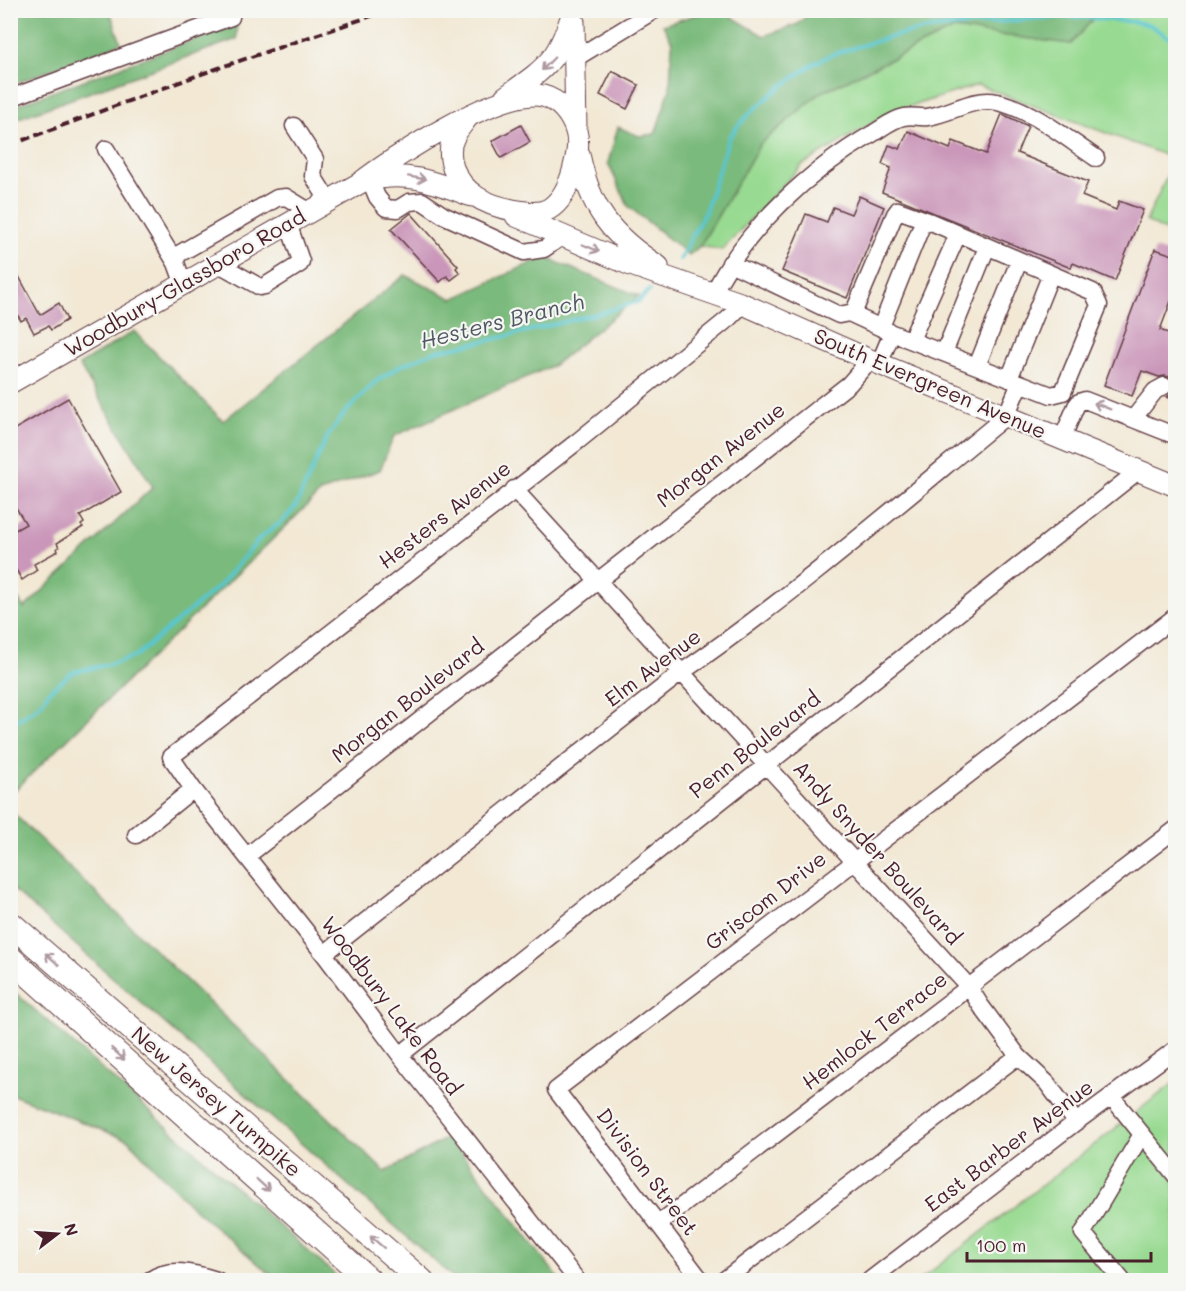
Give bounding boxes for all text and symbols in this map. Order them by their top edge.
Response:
one-way arrow [540,56,555,71]
one-way arrow [407,173,426,184]
street label: Woodbury-Glassboro Road [59,201,310,362]
one-way arrow [582,243,600,254]
water label: Hesters Branch [417,286,587,355]
street label: South Evergreen Avenue [810,321,1051,444]
street label: Morgan Avenue [650,395,790,512]
one-way arrow [1093,400,1112,411]
street label: Hesters Avenue [373,454,516,574]
street label: Elm Avenue [599,622,706,712]
street label: Morgan Boulevard [325,632,489,768]
street label: Penn Boulevard [683,684,825,803]
street label: Andy Snyder Boulevard [788,754,968,950]
street label: Griscom Drive [699,844,831,956]
street label: Woodbury Lake Road [316,910,468,1100]
one-way arrow [45,952,60,966]
street label: Hemlock Terrace [796,965,952,1095]
street label: New Jersey Turnpike [126,1020,307,1182]
one-way arrow [110,1047,125,1061]
street label: East Barber Avenue [918,1073,1098,1217]
street label: Division Street [591,1102,705,1240]
one-way arrow [255,1178,270,1192]
north arrow [27,1204,87,1264]
text: N [60,1221,84,1238]
scale bar [967,1225,1152,1263]
text: 100 m [976,1233,1026,1257]
one-way arrow [370,1235,385,1249]

